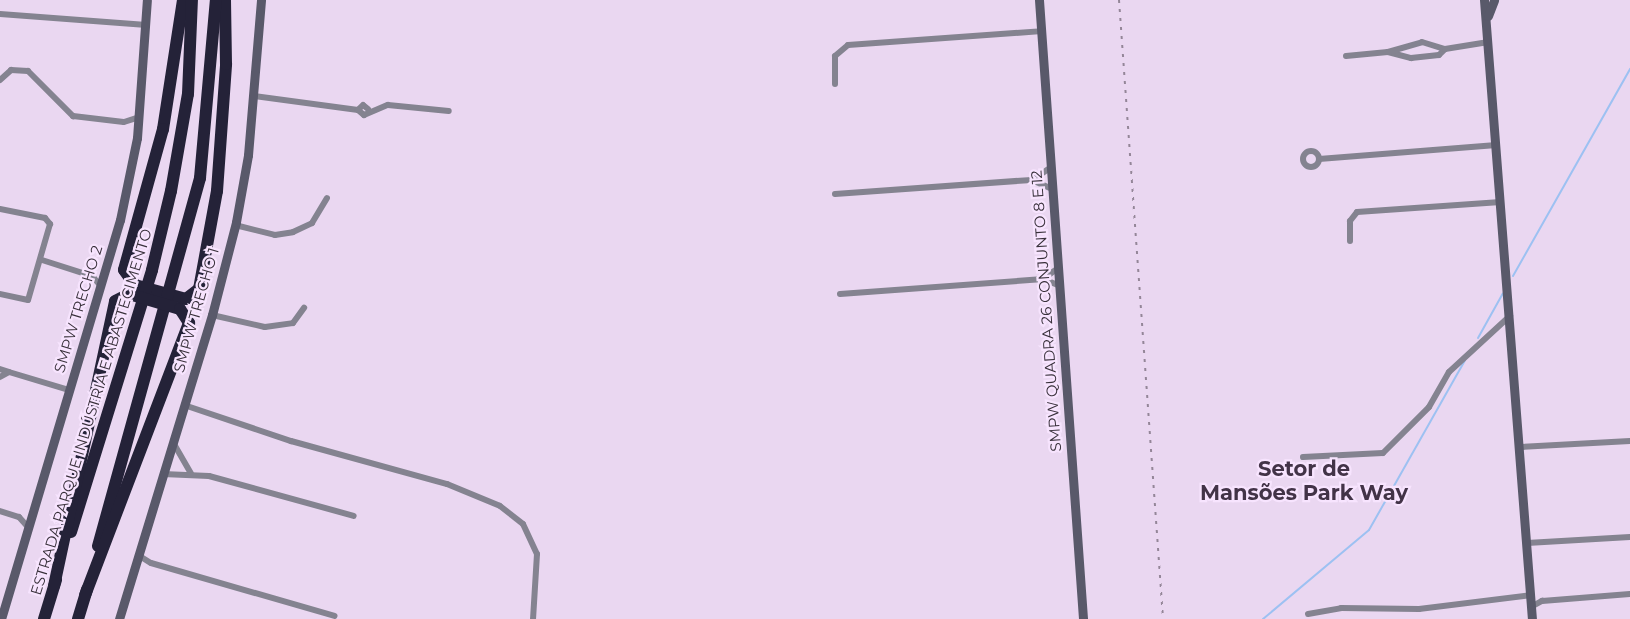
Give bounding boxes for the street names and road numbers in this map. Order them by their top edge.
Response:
street label: SMPW QUADRA 26 CONJUNTO 8 E 12 [1027,170,1065,452]
street label: ESTRADA PARQUE INDÚSTRIA E ABASTECIMENTO [27,227,155,597]
street label: SMPW TRECHO 2 [50,243,106,375]
street label: SMPW TRECHO 1 [170,246,222,374]

